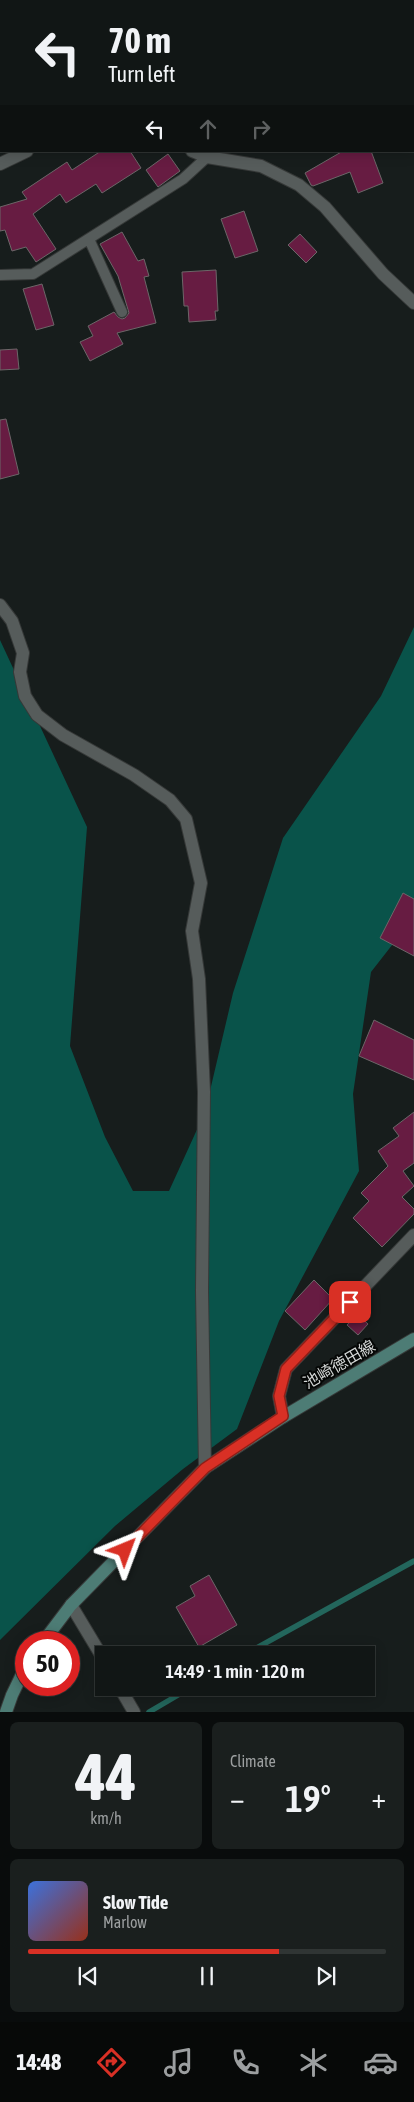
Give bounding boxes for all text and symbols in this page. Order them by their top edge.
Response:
icon: left [25,20,90,85]
text: 70 m [108,20,171,60]
text: Turn left [108,61,175,87]
icon: left [141,115,169,143]
icon: ahead [194,115,222,143]
icon: right [247,115,275,143]
pin [329,1281,371,1323]
icon: arrive [336,1288,364,1316]
street label: 池崎徳田線 [300,1336,378,1392]
position arrow [98,1523,150,1575]
speed limit sign: 50 [15,1631,80,1696]
text: 14:49 · 1 min · 120 m [165,1660,305,1682]
text: 44 [75,1739,137,1814]
text: Climate [230,1752,276,1770]
text: 19° [285,1777,331,1820]
text: − [230,1782,245,1814]
text: + [371,1782,386,1814]
text: km/h [90,1809,122,1827]
text: Slow Tide [103,1891,168,1913]
text: Marlow [103,1913,147,1931]
icon: previous [74,1962,102,1990]
icon: pause [193,1962,221,1990]
icon: next [312,1962,340,1990]
icon: directions [94,2045,129,2080]
icon: music [161,2045,196,2080]
icon: phone [228,2045,263,2080]
icon: climate [296,2045,331,2080]
icon: car [363,2045,398,2080]
text: 14:48 [16,2049,61,2075]

